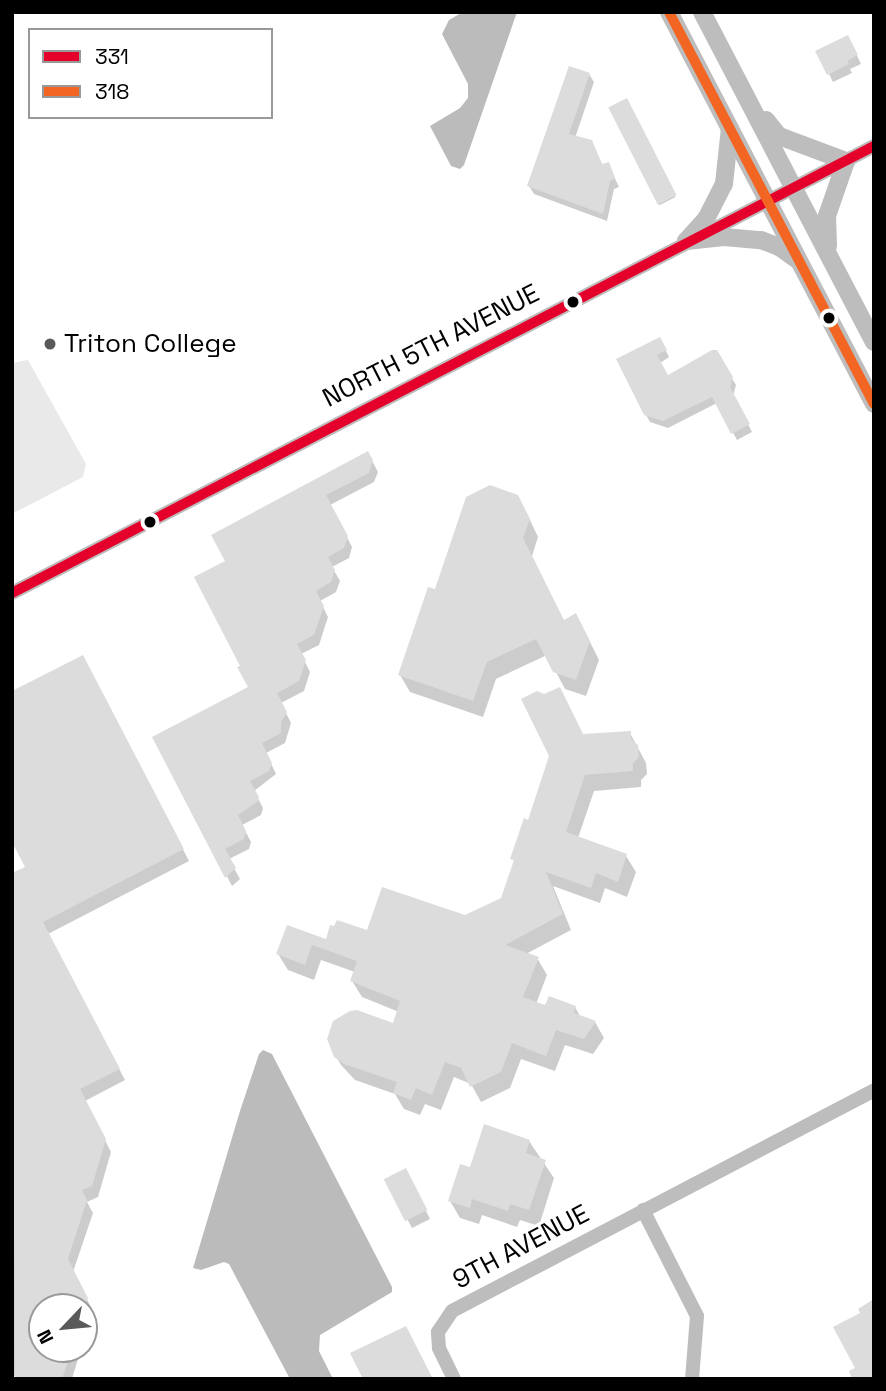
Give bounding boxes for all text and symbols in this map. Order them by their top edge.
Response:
legend [28,28,273,119]
text: 331 [95,43,129,70]
text: 318 [95,78,129,105]
street label: NORTH 5TH AVENUE [317,278,545,414]
unlabelled marker [566,295,580,309]
unlabelled marker [822,311,836,325]
place label: Triton College [64,328,237,360]
marker: Triton College [42,336,58,352]
unlabelled marker [143,515,157,529]
street label: 9TH AVENUE [447,1198,595,1296]
north arrow [28,1293,98,1363]
text: N [31,1325,60,1348]

